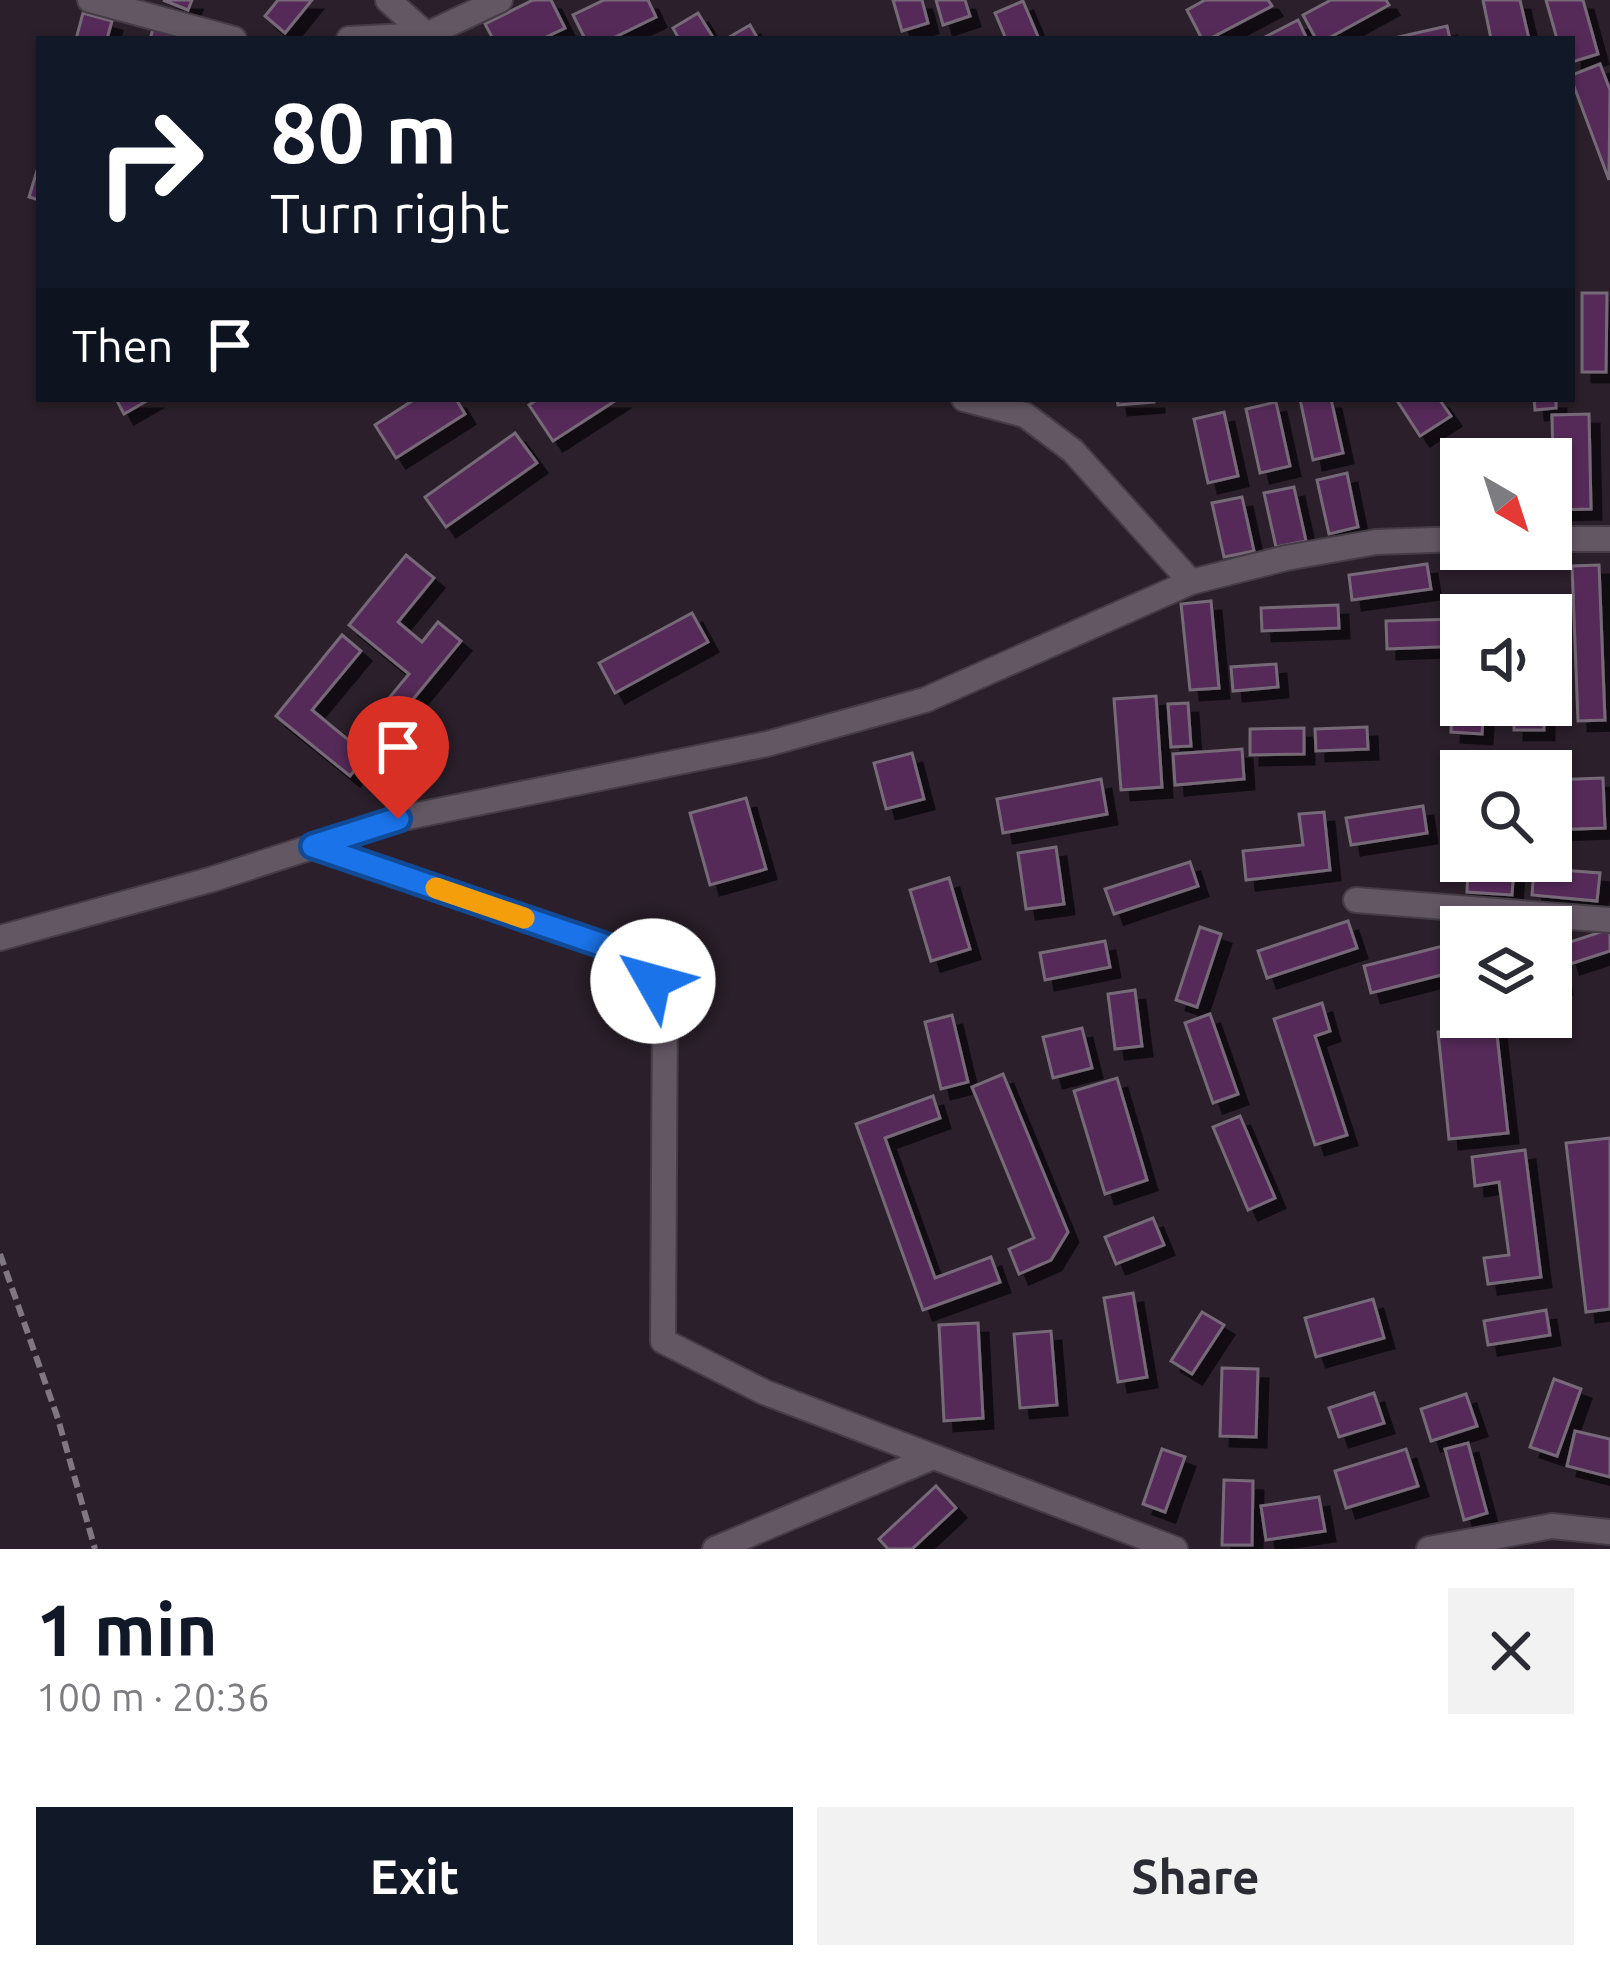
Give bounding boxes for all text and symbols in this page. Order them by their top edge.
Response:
icon: right [72,84,228,240]
text: 80 m [270,85,457,179]
text: Turn right [270,183,510,243]
icon: arrive [197,312,263,378]
text: Then [72,320,173,371]
north arrow [1440,438,1572,570]
map controls [1440,438,1572,1038]
button: sound [1440,594,1572,726]
pin [347,696,449,819]
icon: arrive [365,714,431,780]
button: search [1440,750,1572,882]
button: layers [1440,906,1572,1038]
position arrow [590,918,716,1044]
button: close [1448,1588,1574,1714]
text: 1 min [36,1589,218,1670]
text: 100 m · 20:36 [36,1675,270,1718]
button: Exit [36,1807,793,1945]
button: Share [817,1807,1574,1945]

